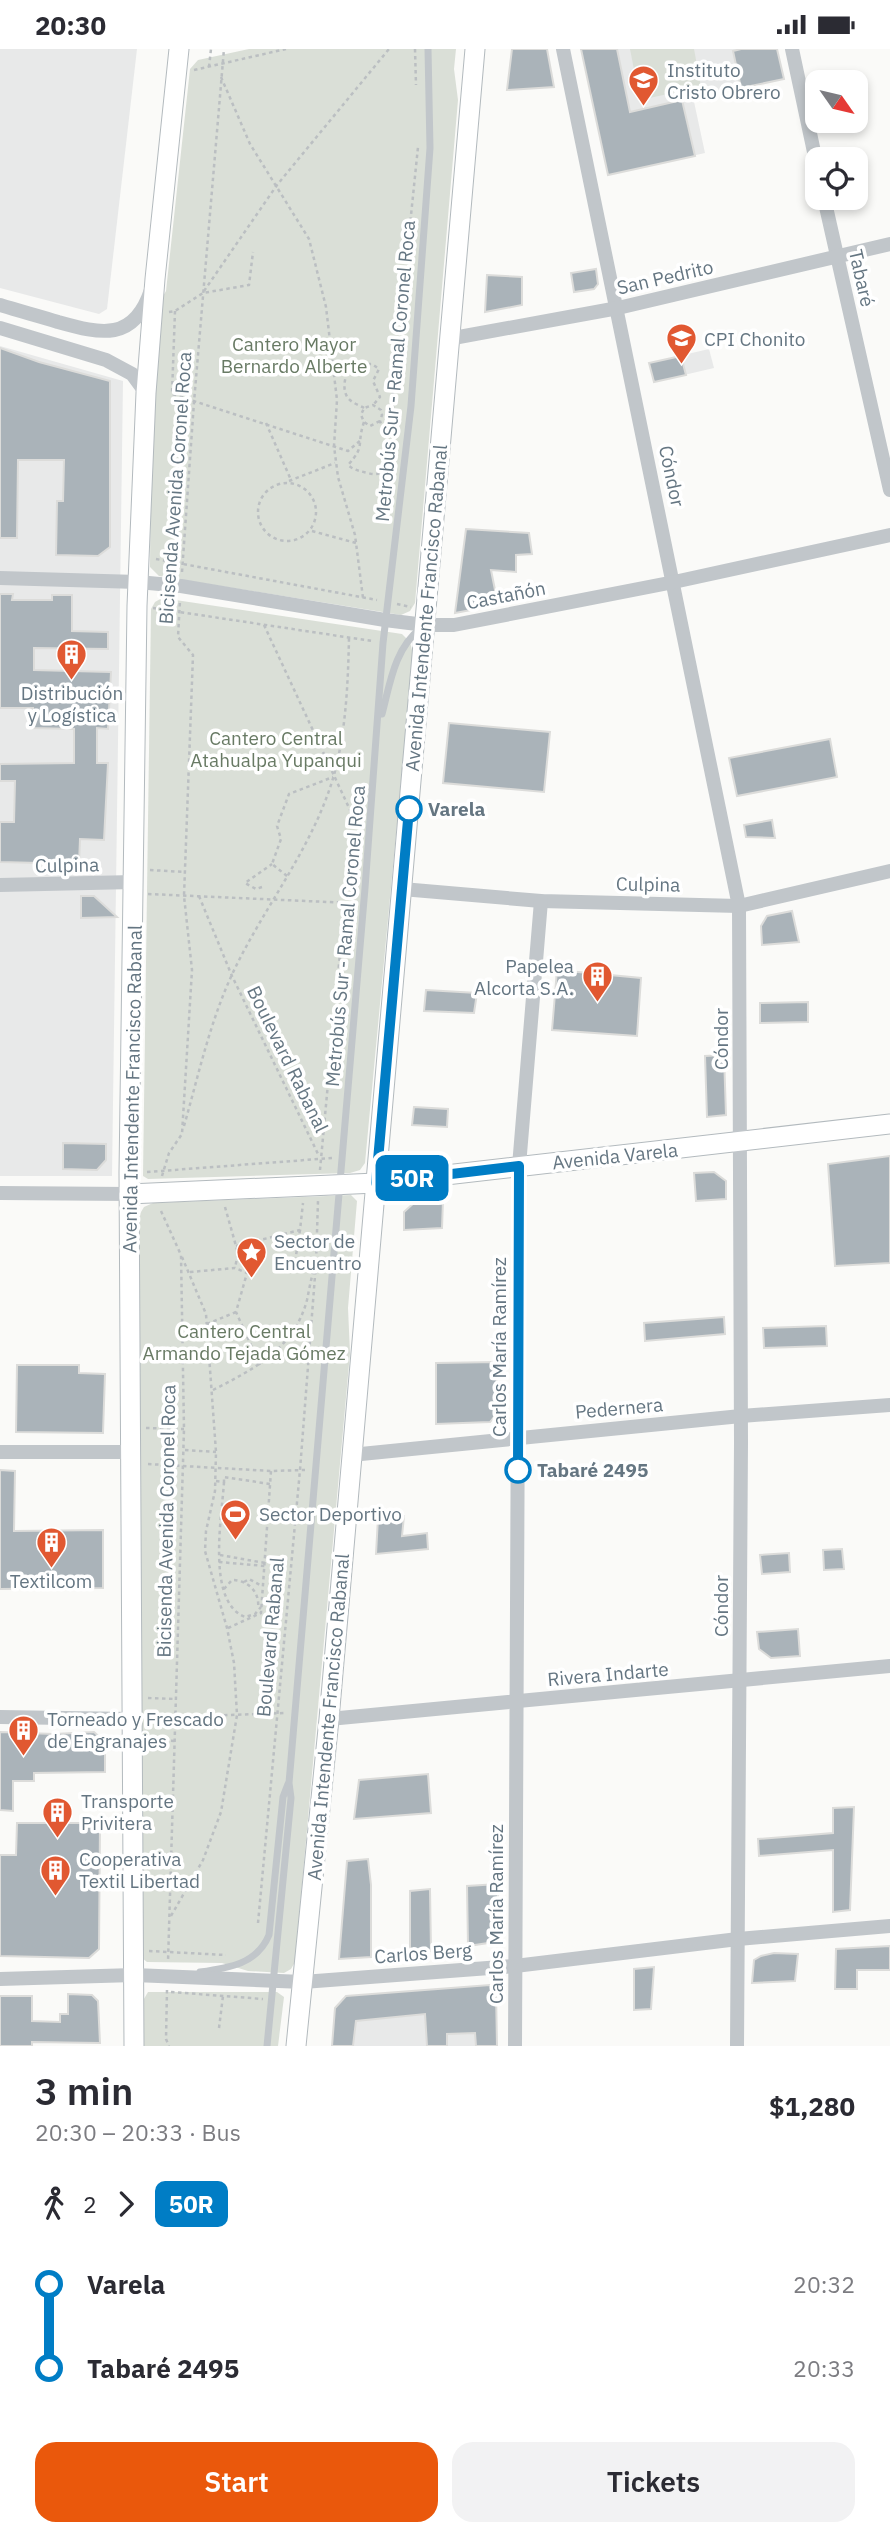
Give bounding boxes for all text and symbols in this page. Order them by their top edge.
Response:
text: 20:30 [35,8,106,42]
place label: Instituto Cristo Obrero [667,58,781,104]
school or university icon: Instituto Cristo Obrero [627,64,661,108]
north arrow [805,70,868,133]
map controls [805,70,868,210]
button: locate [805,147,868,210]
street label: Metrobús Sur - Ramal Coronel Roca [370,219,420,523]
street label: Tabaré [844,247,880,309]
street label: San Pedrito [615,254,715,300]
school or university icon: CPI Chonito [664,322,698,366]
place label: CPI Chonito [704,327,805,351]
park label: Cantero Mayor Bernardo Alberte [221,332,367,378]
street label: Bicisenda Avenida Coronel Roca [153,351,197,625]
street label: Avenida Intendente Francisco Rabanal [400,443,452,773]
street label: Cóndor [654,443,690,509]
street label: Castañón [464,576,548,614]
building icon: Distribución y Logística [55,637,89,681]
place label: Distribución y Logística [21,681,123,727]
park label: Cantero Central Atahualpa Yupanqui [190,726,362,772]
street label: Metrobús Sur - Ramal Coronel Roca [320,784,370,1088]
marker: Varela [396,796,422,822]
place label: Varela [428,797,485,821]
street label: Culpina [35,852,99,878]
street label: Culpina [616,871,680,897]
street label: Avenida Intendente Francisco Rabanal [117,925,147,1253]
place label: Papelea Alcorta S.A. [474,954,574,1000]
building icon: Papelea Alcorta S.A. [580,960,614,1004]
street label: Boulevard Rabanal [242,982,334,1136]
street label: Cóndor [709,1008,733,1070]
street label: Avenida Varela [551,1137,679,1175]
line badge: 50R [372,1155,452,1201]
text: 50R [390,1162,434,1194]
place label: Sector de Encuentro [274,1229,362,1275]
place icon: Sector de Encuentro [234,1235,268,1279]
street label: Carlos María Ramírez [487,1257,511,1437]
park label: Cantero Central Armando Tejada Gómez [142,1319,346,1365]
street label: Bicisenda Avenida Coronel Roca [152,1384,180,1658]
street label: Pedernera [574,1392,664,1424]
marker: Tabaré 2495 [505,1457,531,1483]
place label: Tabaré 2495 [537,1458,648,1482]
sports icon: Sector Deportivo [219,1497,253,1541]
place label: Sector Deportivo [259,1502,402,1526]
building icon: Textilcom [34,1525,68,1569]
street label: Avenida Intendente Francisco Rabanal [302,1552,354,1882]
street label: Boulevard Rabanal [251,1556,289,1718]
place label: Textilcom [10,1569,92,1593]
street label: Cóndor [709,1575,733,1637]
street label: Rivera Indarte [546,1657,670,1691]
place label: Torneado y Frescado de Engranajes [47,1707,224,1753]
building icon: Torneado y Frescado de Engranajes [7,1713,41,1757]
place label: Transporte Privitera [81,1789,174,1835]
building icon: Transporte Privitera [41,1795,75,1839]
street label: Carlos María Ramírez [484,1824,508,2004]
place label: Cooperativa Textil Libertad [79,1847,200,1893]
building icon: Cooperativa Textil Libertad [39,1853,73,1897]
street label: Carlos Berg [373,1938,473,1968]
text: 3 min [35,2066,133,2115]
text: $1,280 [769,2089,855,2123]
text: 20:30 – 20:33 · Bus [35,2117,241,2147]
icon: walk [35,2185,73,2223]
icon: forward [107,2185,145,2223]
text: 50R [169,2188,214,2220]
text: 2 [83,2189,97,2219]
text: Varela [87,2267,165,2301]
text: 20:32 [793,2269,855,2299]
text: Tabaré 2495 [87,2351,239,2385]
text: 20:33 [793,2353,855,2383]
button: Start [35,2442,438,2522]
button: Tickets [452,2442,855,2522]

